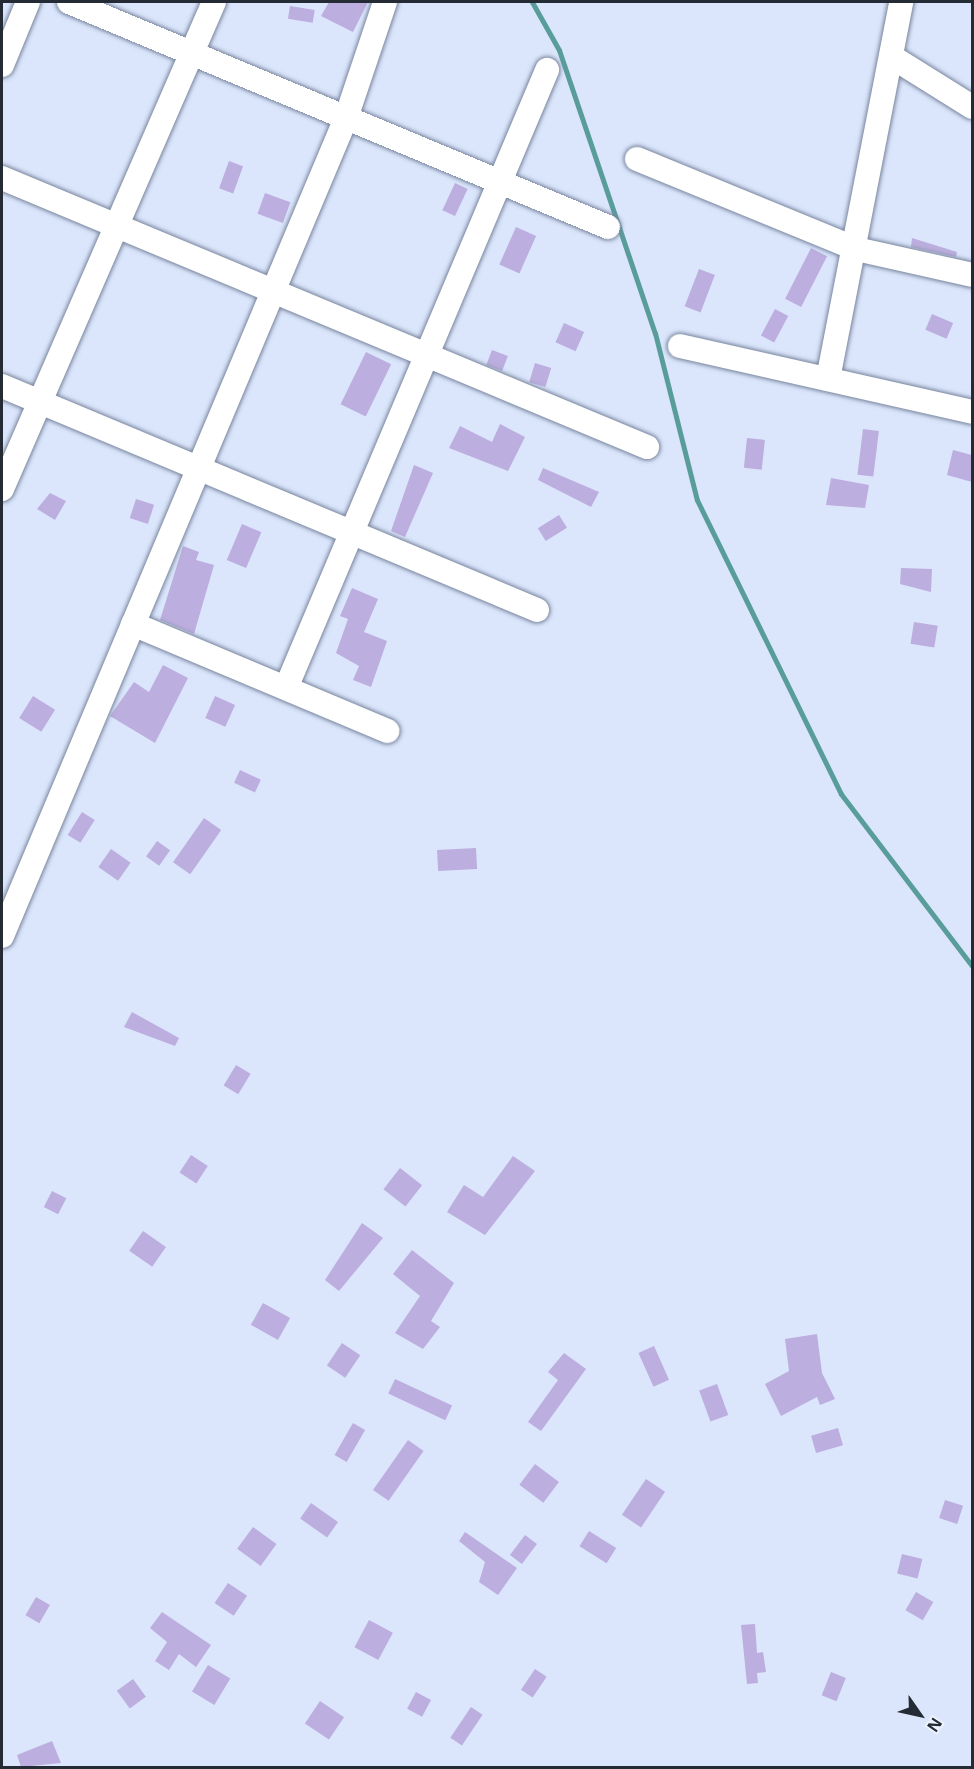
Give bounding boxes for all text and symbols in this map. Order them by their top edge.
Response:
north arrow [890,1685,950,1745]
text: N [922,1714,948,1737]

